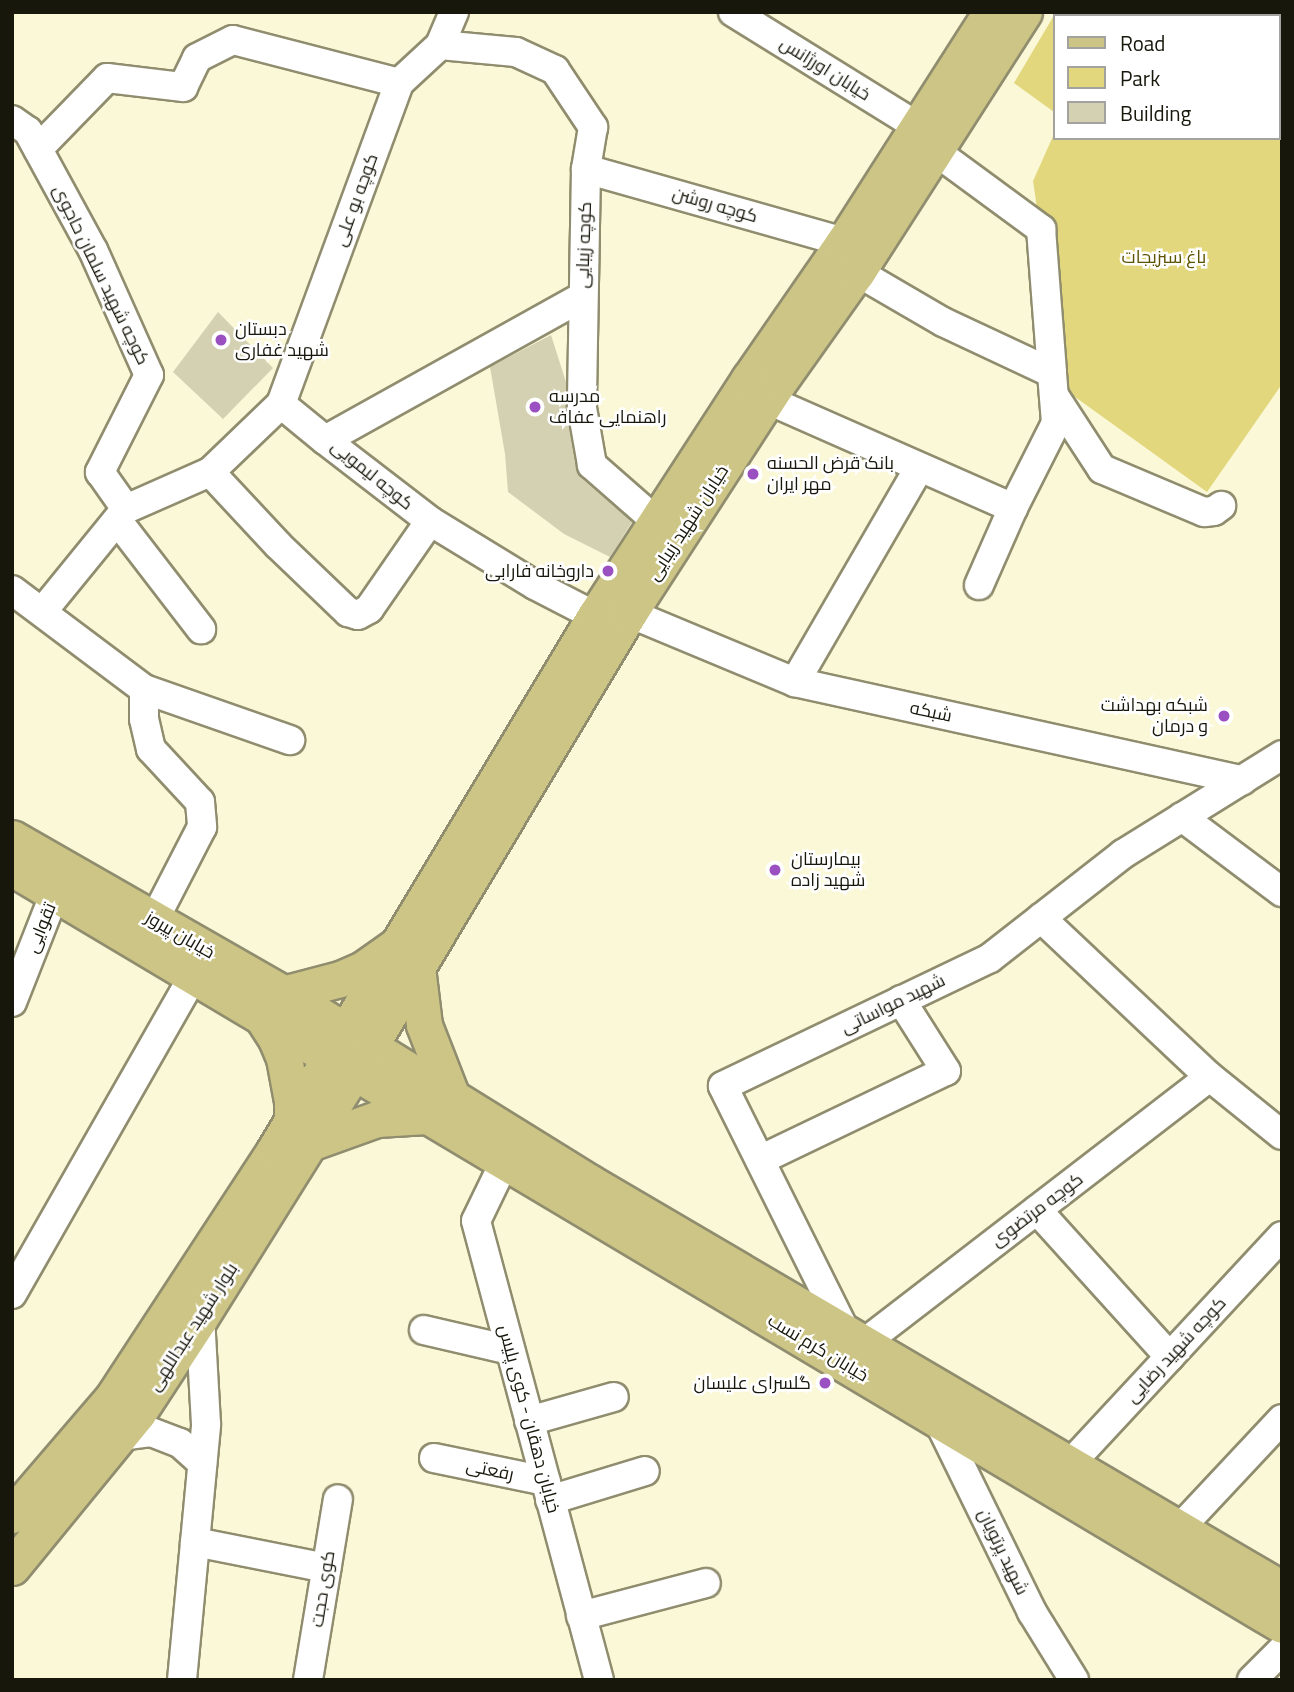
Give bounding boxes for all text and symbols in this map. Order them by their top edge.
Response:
legend [1052,14,1280,140]
text: Road [1120,27,1165,59]
street label: خیابان اورژانس [776,33,874,105]
text: Park [1120,62,1160,94]
text: Building [1120,97,1191,129]
street label: کوچه بو علی [329,151,383,249]
street label: کوچه شهید سلمان حاجوی [48,182,154,368]
street label: کوچه روشن [670,183,760,227]
street label: کوچه زیبایی [572,201,596,289]
park label: باغ سبزیجات [1122,246,1206,268]
place label: دبستان شهید غفاری [235,319,329,362]
marker: دبستان شهید غفاری [213,332,229,348]
place label: مدرسه راهنمایی عفاف [549,386,666,428]
marker: مدرسه راهنمایی عفاف [527,399,543,415]
street label: کوچه لیمویی [327,435,417,515]
place label: بانک قرض الحسنه مهر ایران [767,453,894,496]
street label: خیابان شهید زیبایی [643,461,733,585]
marker: بانک قرض الحسنه مهر ایران [745,466,761,482]
place label: داروخانه فارابی [485,560,594,582]
marker: داروخانه فارابی [600,563,616,579]
place label: شبکه بهداشت و درمان [1101,695,1208,738]
street label: شبکه [908,697,954,727]
marker: شبکه بهداشت و درمان [1214,706,1234,726]
place label: بیمارستان شهید زاده [791,849,865,892]
marker: بیمارستان شهید زاده [765,860,785,880]
street label: تقوایی [21,900,61,956]
street label: خیابان پیروز [141,906,219,964]
street label: شهید مواساتی [837,969,949,1039]
street label: کوچه مرتضوی [987,1168,1087,1252]
street label: بلوار شهید عبداللهی [143,1259,243,1395]
street label: کوچه شهید رضایی [1121,1292,1231,1408]
street label: خیابان کرم نسب [764,1310,872,1386]
street label: خیابان دهقان - کوی پلیس [493,1322,565,1516]
place label: گلسرای علیسان [694,1372,811,1394]
marker: گلسرای علیسان [817,1375,833,1391]
street label: رفعتی [464,1454,516,1486]
street label: شهید پرتویان [973,1505,1033,1599]
street label: کوی حجت [306,1549,340,1629]

